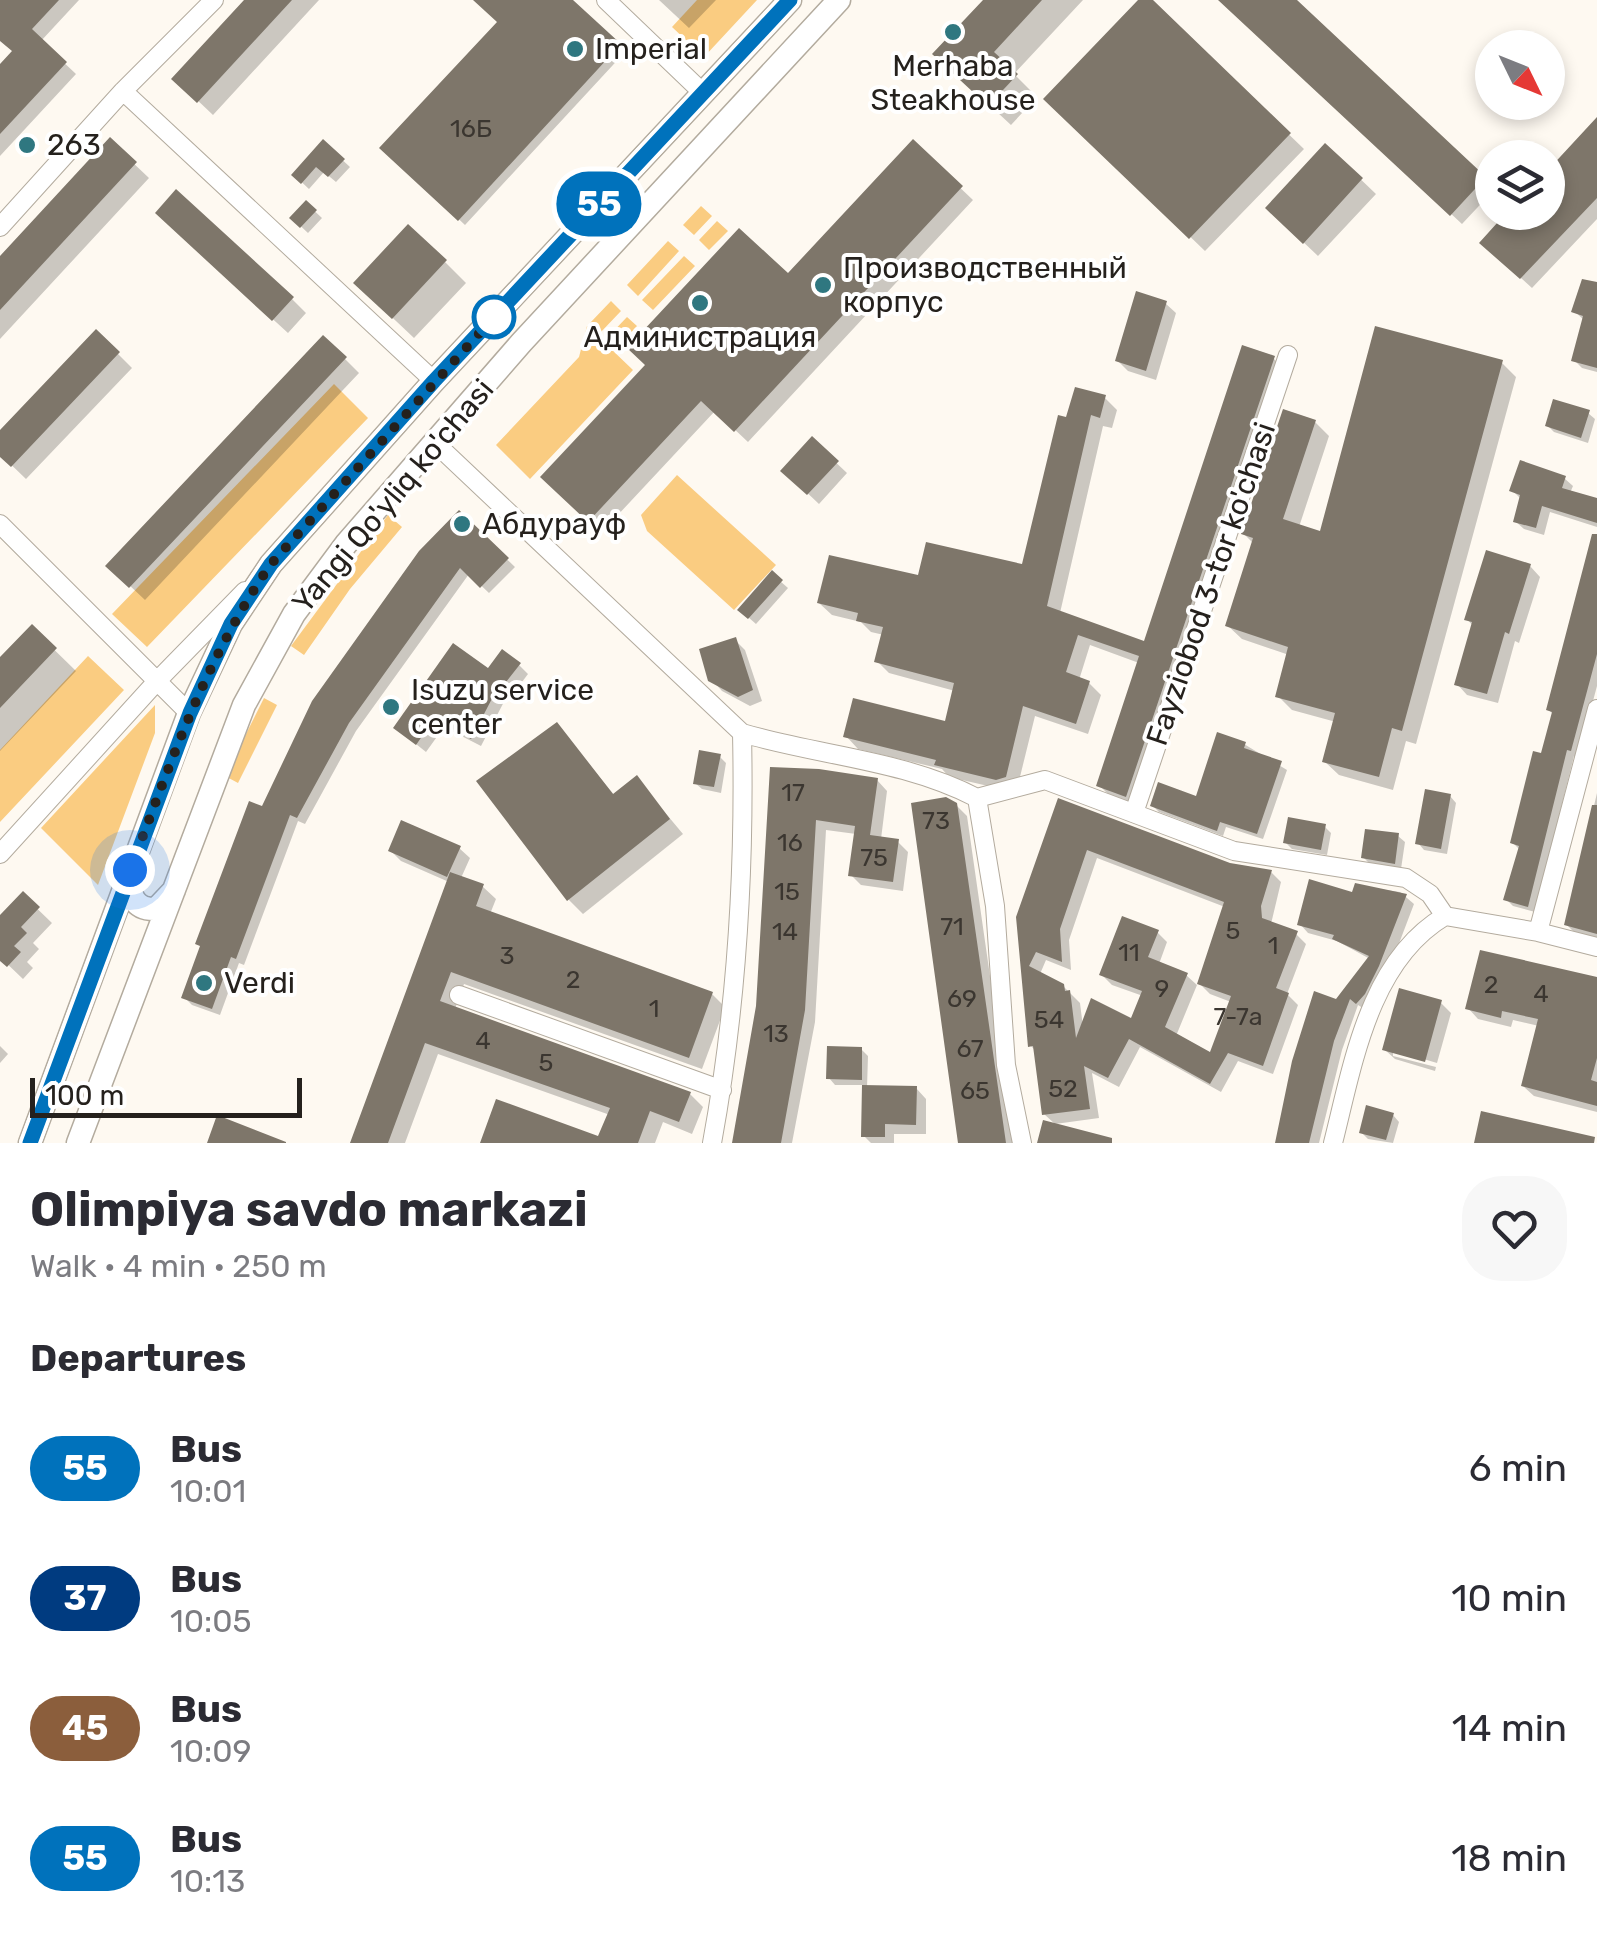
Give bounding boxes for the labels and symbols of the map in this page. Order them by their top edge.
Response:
marker: Merhaba Steakhouse [942,21,964,43]
north arrow [1475,30,1565,120]
place label: Imperial [595,31,707,67]
marker: Imperial [564,38,586,60]
place label: Merhaba Steakhouse [871,48,1035,118]
house number: 16Б [450,114,492,143]
place label: 263 [47,127,101,163]
marker: 263 [16,134,38,156]
line badge: 55 [554,172,644,236]
place label: Производственный корпус [843,250,1127,320]
marker: Производственный корпус [812,274,834,296]
marker: Администрация [689,292,711,314]
unlabelled marker [473,296,515,338]
place label: Администрация [584,319,816,355]
street label: Yangi Qo'yliq ko'chasi [285,372,501,620]
street label: Fayziobod 3-tor ko'chasi [1139,418,1283,750]
place label: Абдурауф [482,506,626,542]
marker: Абдурауф [451,513,473,535]
place label: Isuzu service center [411,672,594,742]
marker: Isuzu service center [380,696,402,718]
house number: 17 [781,778,805,807]
house number: 73 [922,806,950,835]
house number: 16 [777,828,803,857]
house number: 75 [860,843,888,872]
your location [105,845,155,895]
house number: 15 [774,877,800,906]
house number: 71 [940,912,964,941]
house number: 5 [1226,916,1240,945]
house number: 14 [772,917,798,946]
house number: 1 [1268,931,1278,960]
house number: 11 [1118,938,1140,967]
house number: 3 [499,941,515,970]
place label: Verdi [224,965,295,1001]
house number: 2 [566,965,580,994]
house number: 2 [1484,970,1498,999]
marker: Verdi [193,972,215,994]
house number: 9 [1155,974,1169,1003]
house number: 4 [1533,979,1549,1008]
house number: 69 [947,984,977,1013]
house number: 1 [649,994,659,1023]
house number: 7-7a [1213,1002,1263,1031]
house number: 54 [1034,1005,1064,1034]
house number: 13 [763,1019,789,1048]
house number: 4 [475,1026,491,1055]
house number: 67 [956,1034,984,1063]
house number: 5 [539,1048,553,1077]
scale bar [30,1073,302,1118]
house number: 52 [1048,1074,1078,1103]
house number: 65 [960,1076,990,1105]

